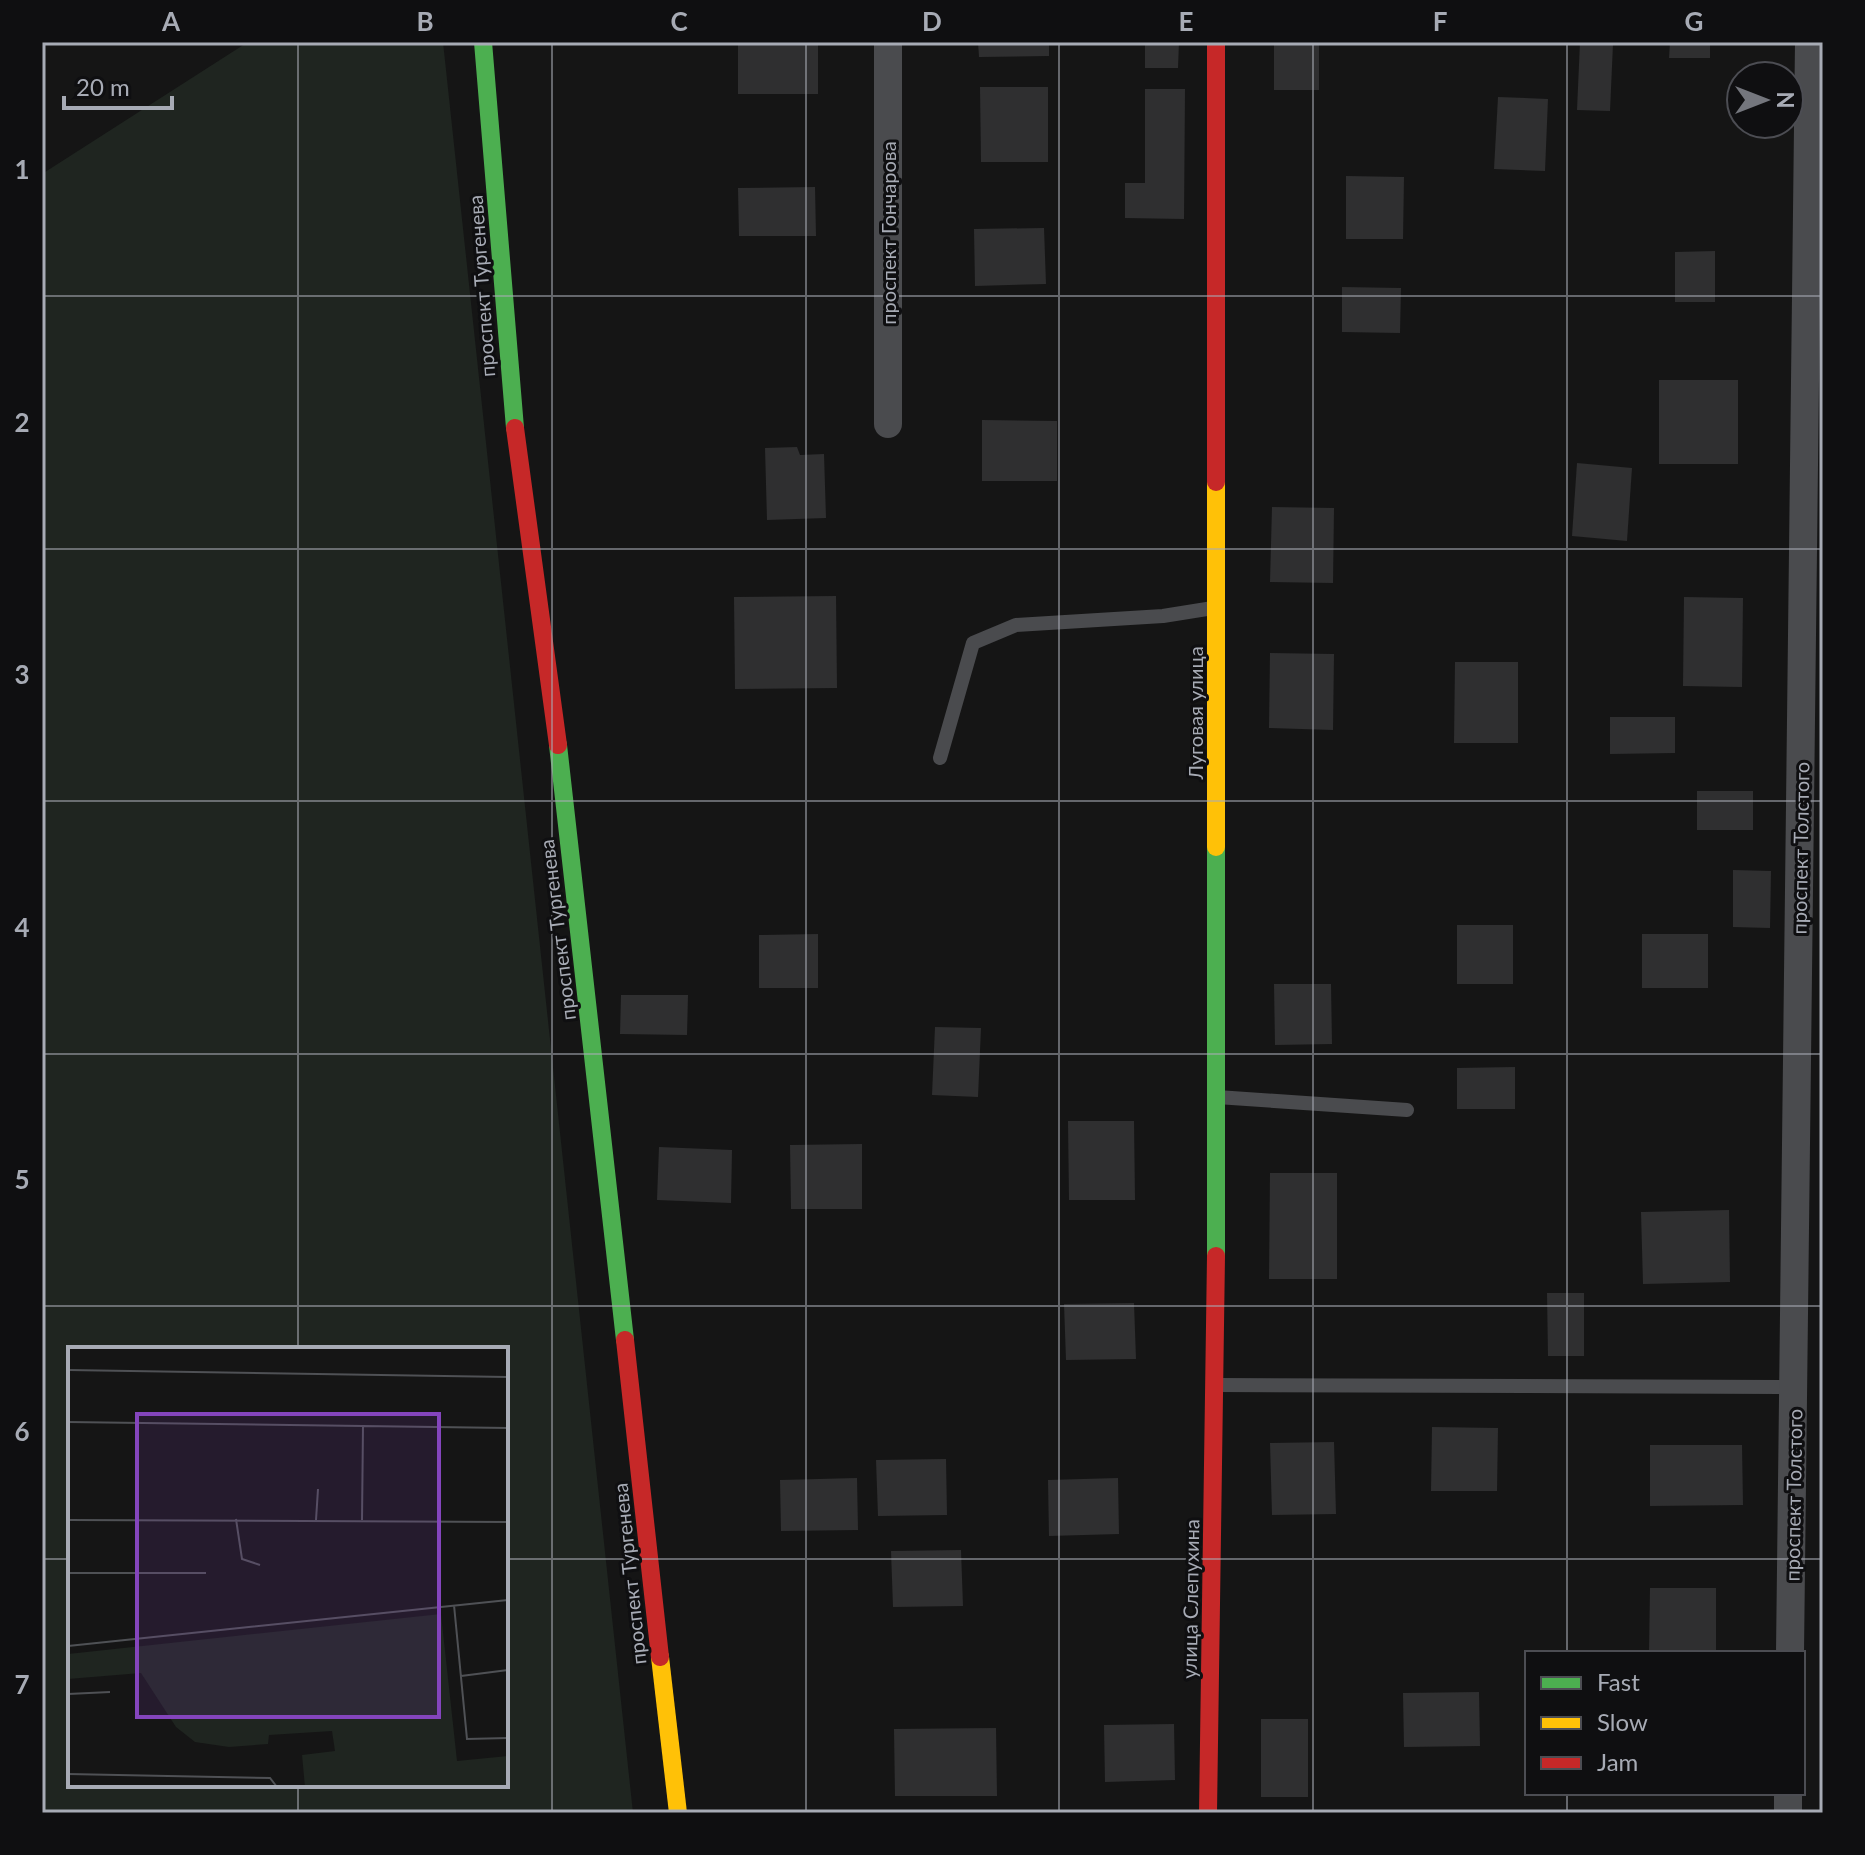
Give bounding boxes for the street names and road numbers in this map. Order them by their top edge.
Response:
street label: проспект Гончарова [876,141,900,325]
street label: проспект Тургенева [463,194,499,378]
street label: Луговая улица [1183,646,1207,781]
street label: проспект Толстого [1786,762,1814,934]
street label: проспект Тургенева [534,838,580,1022]
street label: проспект Толстого [1779,1409,1807,1581]
street label: проспект Тургенева [608,1482,650,1666]
street label: улица Слепухина [1177,1519,1203,1679]

